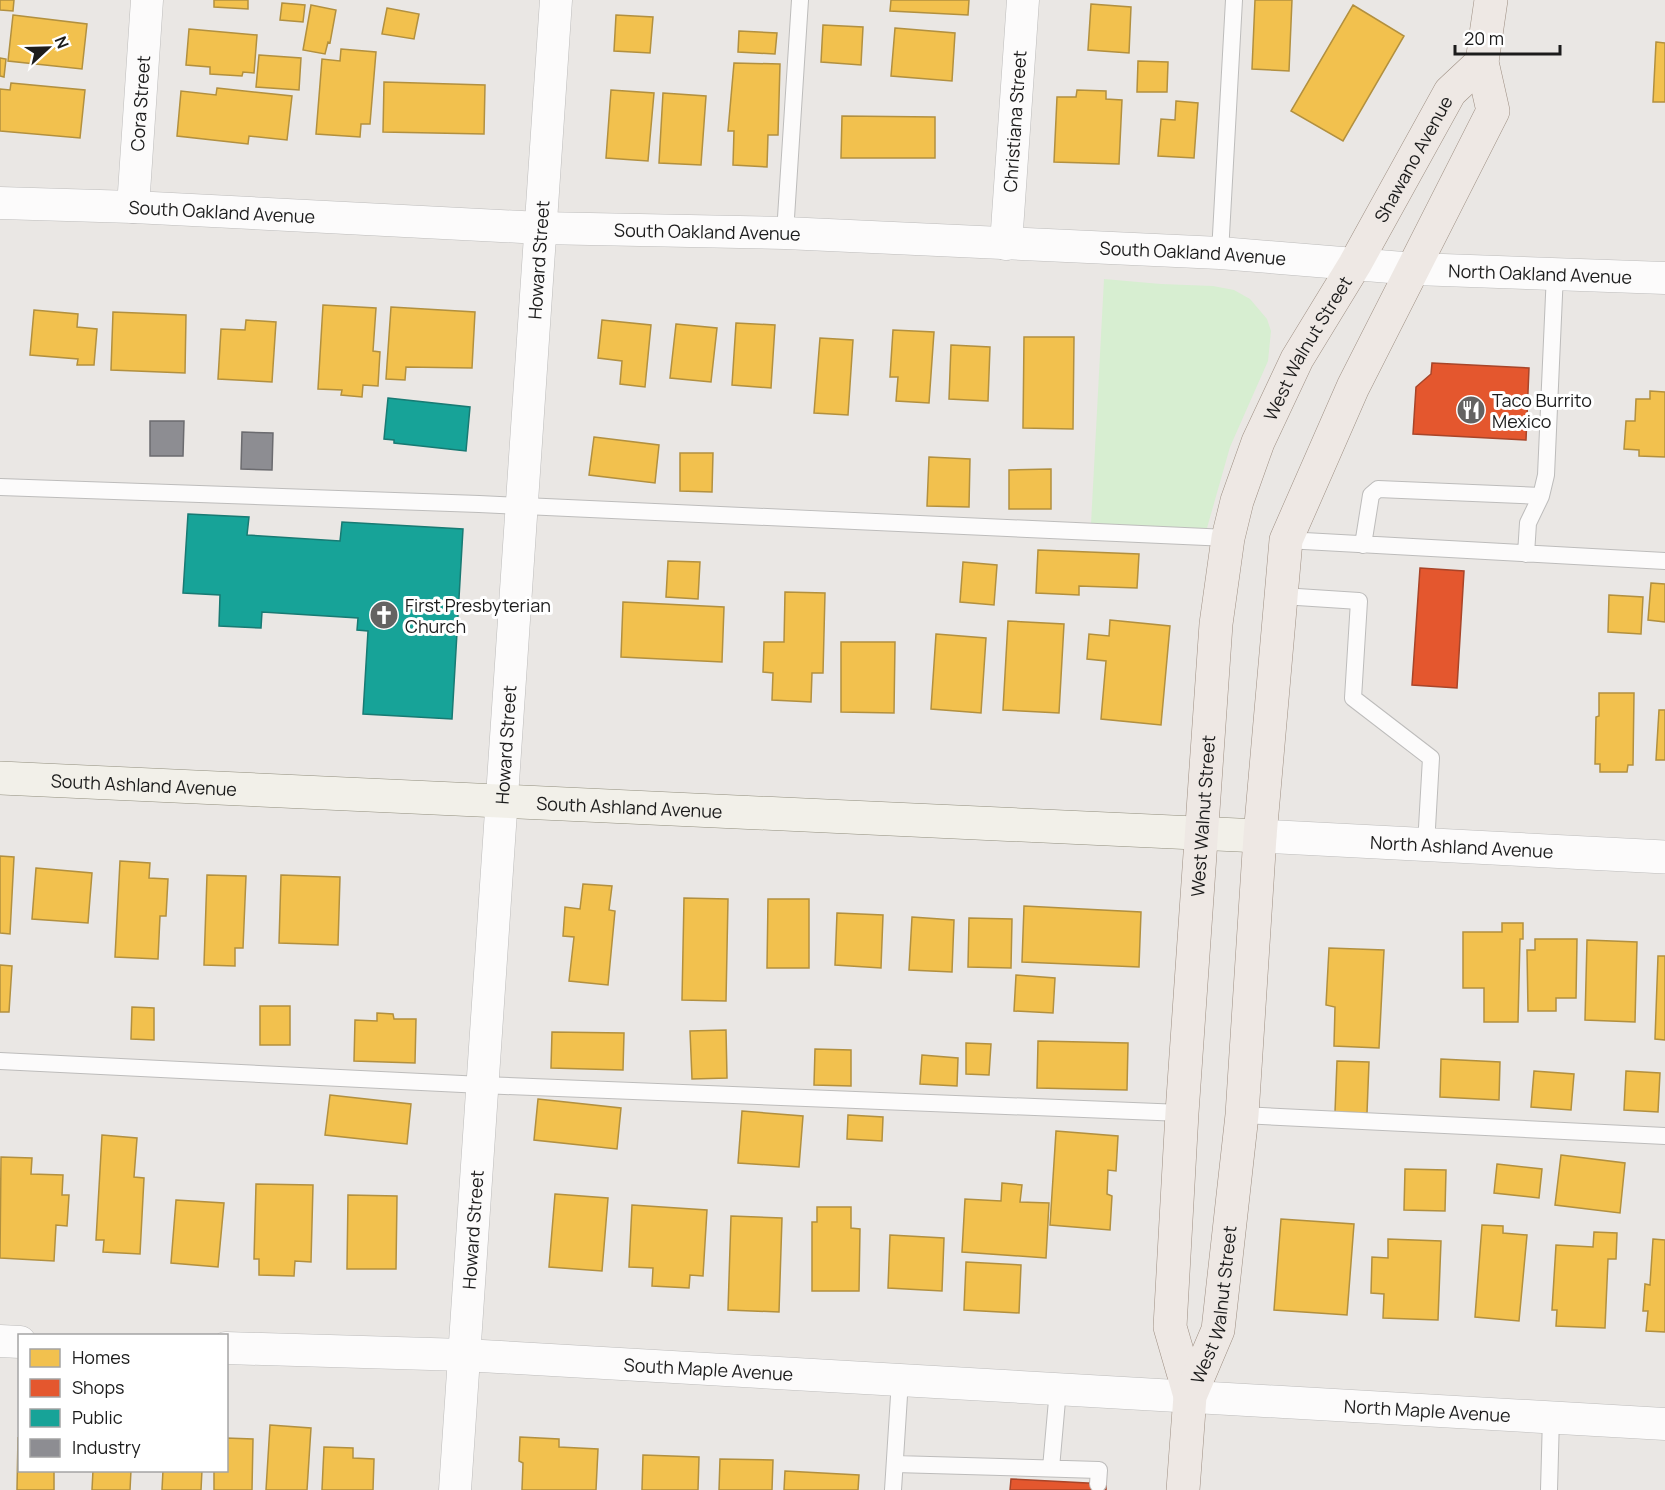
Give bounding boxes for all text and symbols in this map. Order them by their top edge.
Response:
north arrow [18,18,78,78]
scale bar [1455,18,1560,56]
text: 20 m [1464,26,1504,50]
text: N [50,33,74,52]
street label: Christiana Street [998,49,1031,193]
street label: Cora Street [125,54,155,152]
street label: Shawano Avenue [1368,91,1458,227]
street label: South Oakland Avenue [128,195,316,228]
street label: Howard Street [522,199,554,320]
street label: South Oakland Avenue [614,218,801,246]
street label: South Oakland Avenue [1099,235,1287,270]
street label: North Oakland Avenue [1448,258,1632,289]
street label: West Walnut Street [1258,271,1357,424]
place label: Taco Burrito Mexico [1492,388,1592,433]
restaurant icon: Taco Burrito Mexico [1455,394,1487,426]
place label: First Presbyterian Church [405,593,551,638]
church icon: First Presbyterian Church [368,599,400,631]
street label: Howard Street [490,684,522,805]
street label: West Walnut Street [1185,734,1220,898]
street label: South Ashland Avenue [50,768,237,801]
street label: South Ashland Avenue [536,791,723,823]
street label: North Ashland Avenue [1370,830,1554,863]
street label: Howard Street [457,1169,489,1290]
street label: West Walnut Street [1185,1224,1242,1387]
legend [18,1334,228,1472]
text: Homes [72,1345,130,1369]
street label: South Maple Avenue [623,1352,794,1386]
text: Shops [72,1375,124,1399]
street label: North Maple Avenue [1343,1394,1511,1427]
text: Public [72,1405,123,1429]
text: Industry [72,1435,141,1459]

